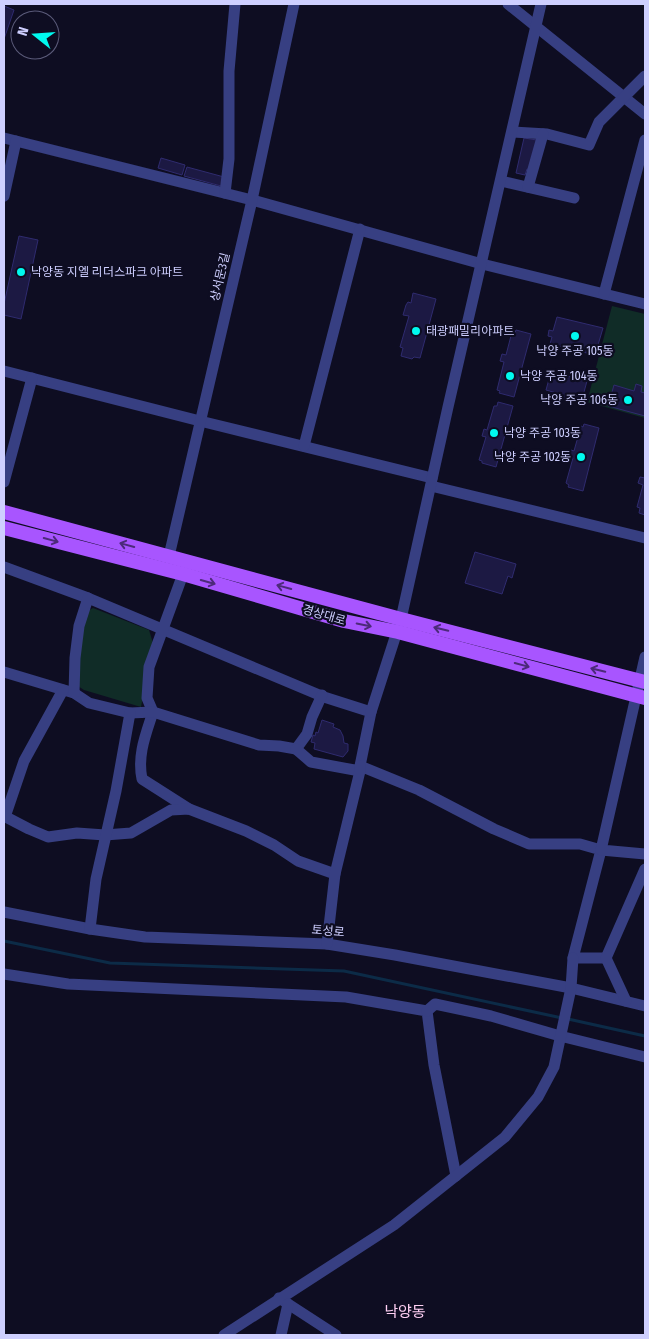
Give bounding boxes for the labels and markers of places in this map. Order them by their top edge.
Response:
place label: 낙양동 지엘 리더스파크 아파트 [31,265,183,279]
marker: 낙양동 지엘 리더스파크 아파트 [15,266,27,278]
place label: 태광패밀리아파트 [426,324,514,338]
marker: 태광패밀리아파트 [410,325,422,337]
marker: 낙양 주공 105동 [569,330,581,342]
place label: 낙양 주공 105동 [536,344,614,358]
place label: 낙양 주공 104동 [520,369,598,383]
marker: 낙양 주공 104동 [504,370,516,382]
place label: 낙양 주공 106동 [540,393,618,407]
marker: 낙양 주공 106동 [622,394,634,406]
place label: 낙양 주공 103동 [504,426,581,440]
marker: 낙양 주공 103동 [488,427,500,439]
place label: 낙양 주공 102동 [494,450,571,464]
marker: 낙양 주공 102동 [575,451,587,463]

